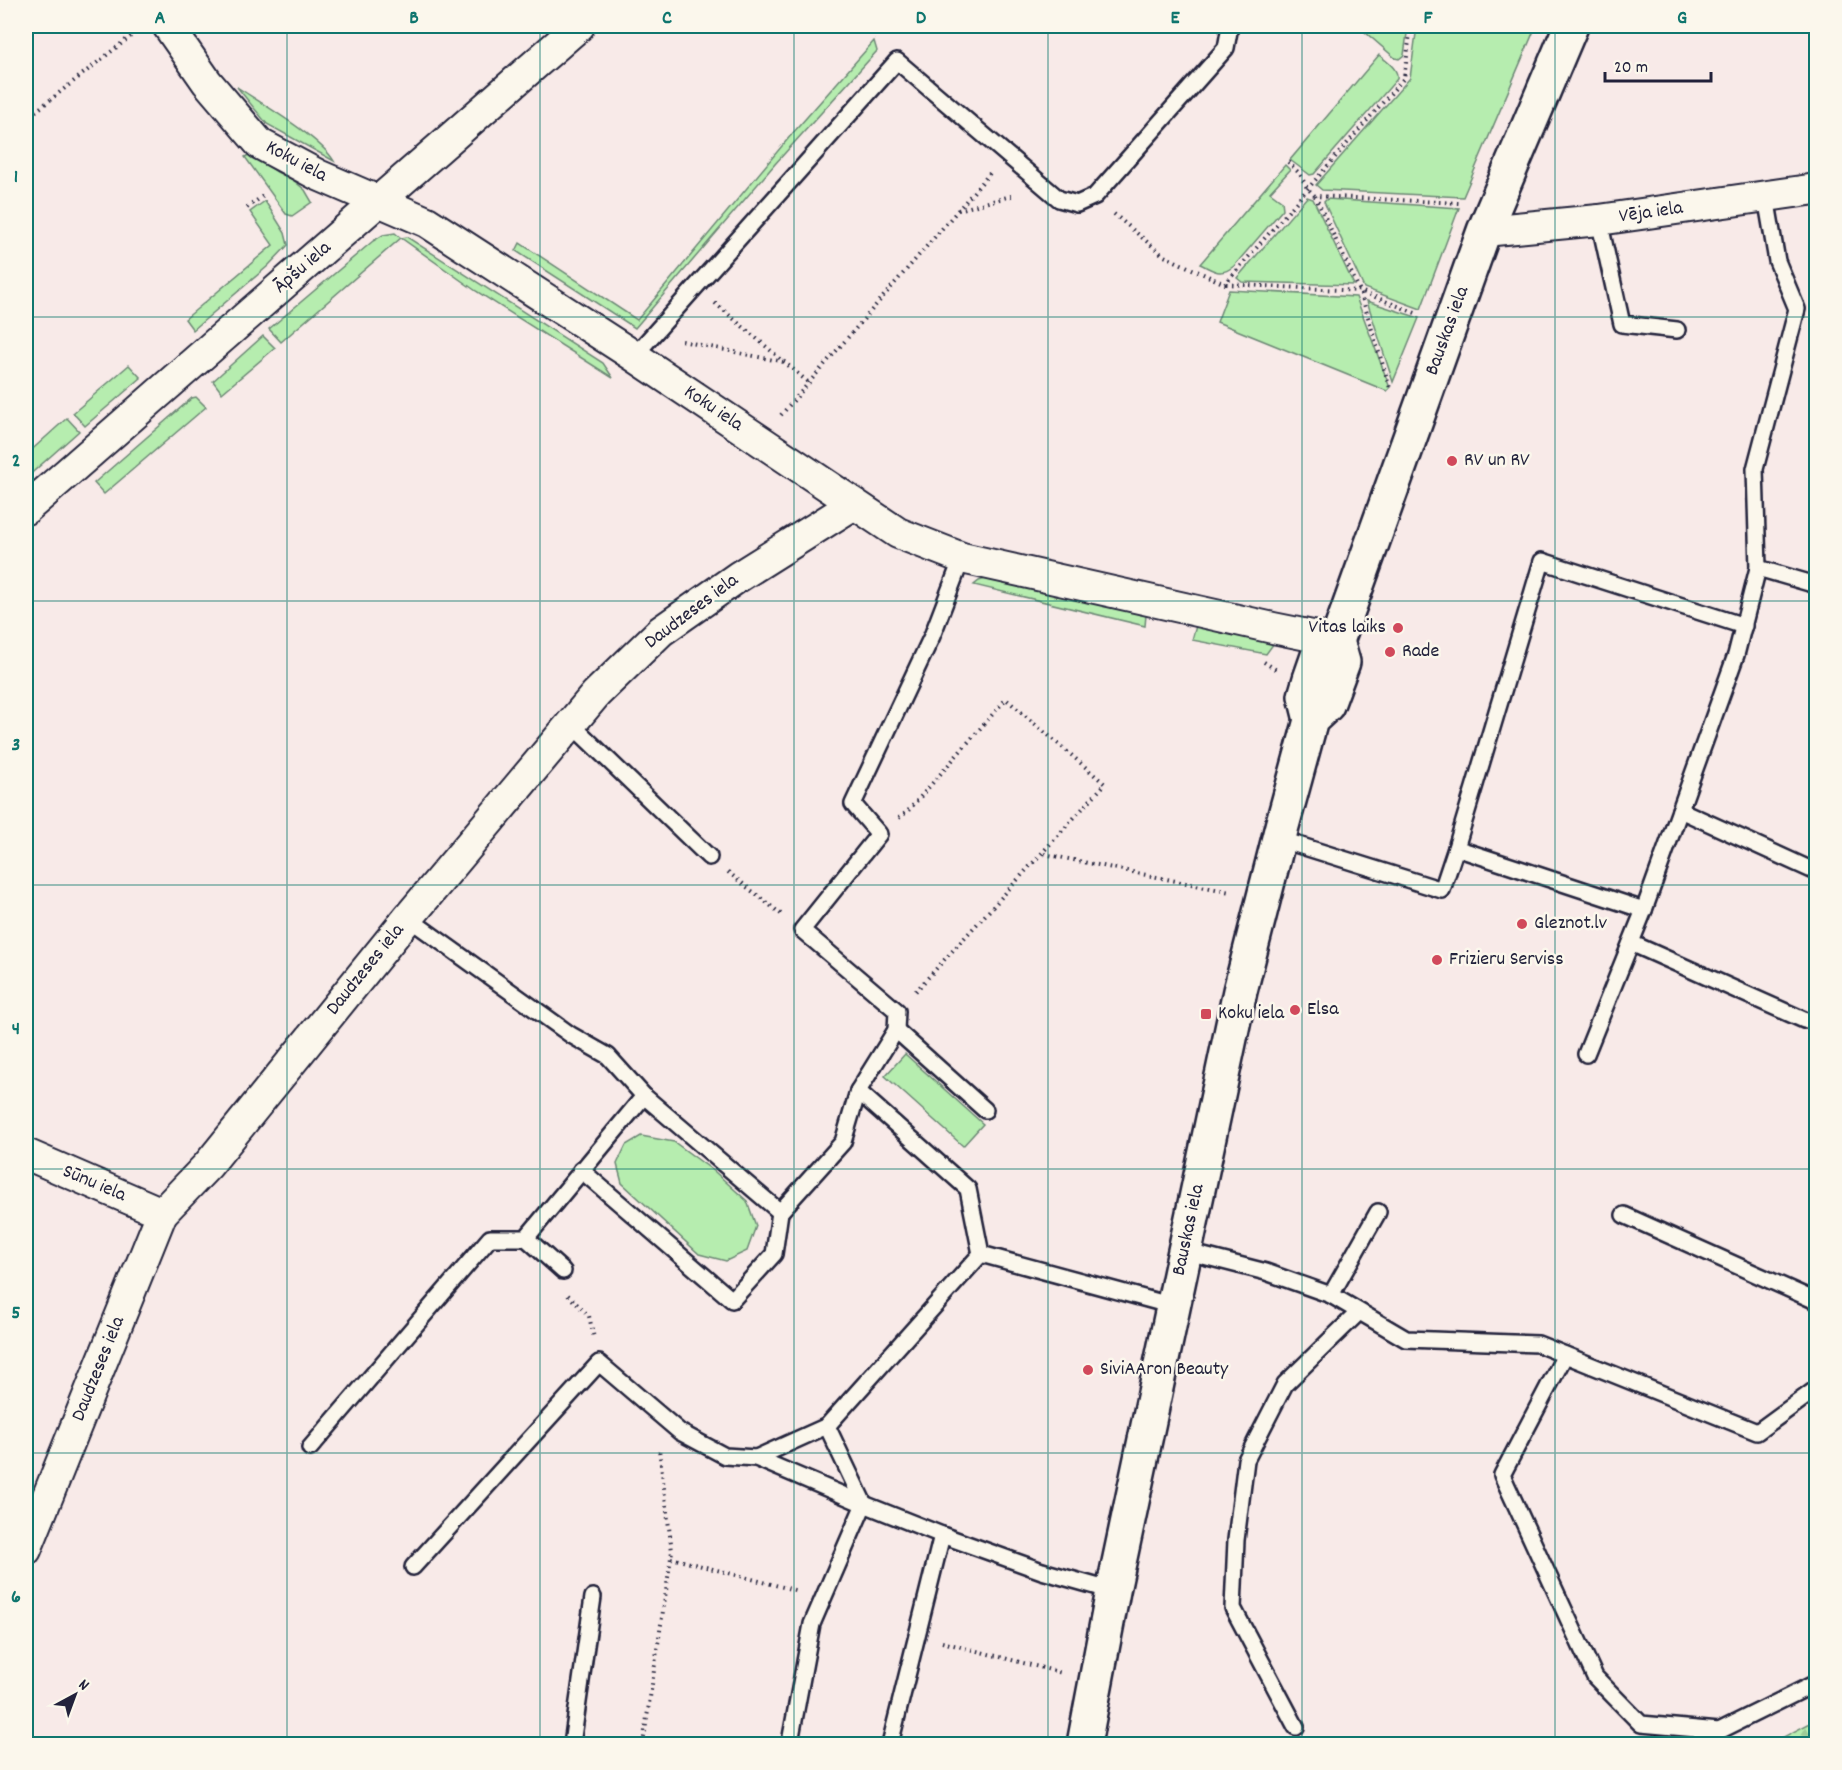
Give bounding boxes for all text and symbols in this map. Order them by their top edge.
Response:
text: A [155,5,166,33]
text: B [409,5,419,33]
text: C [662,5,672,33]
text: D [916,5,927,33]
text: E [1170,5,1180,33]
text: F [1424,5,1434,33]
text: G [1677,5,1687,33]
scale bar [1605,45,1712,83]
text: 20 m [1614,56,1648,81]
street label: Koku iela [260,134,332,190]
text: 1 [14,164,18,192]
street label: Vēja iela [1617,195,1685,231]
street label: Āpšu iela [268,235,338,301]
street label: Bauskas iela [1419,282,1477,380]
street label: Koku iela [678,379,749,439]
place label: RV un RV [1464,447,1530,475]
text: 2 [12,448,20,476]
marker: RV un RV [1445,454,1459,468]
street label: Daudzeses iela [639,567,745,657]
place label: Vitas laiks [1309,614,1386,642]
marker: Vitas laiks [1391,621,1405,635]
place label: Rade [1402,638,1440,666]
marker: Rade [1383,645,1397,659]
text: 3 [12,732,20,760]
place label: Gleznot.lv [1534,910,1608,938]
marker: Gleznot.lv [1515,917,1529,931]
street label: Daudzeses iela [320,918,412,1022]
place label: Frizieru Serviss [1449,946,1564,974]
marker: Frizieru Serviss [1430,953,1444,967]
place label: Elsa [1307,996,1339,1024]
place label: Koku iela [1218,1000,1285,1028]
marker: Elsa [1288,1003,1302,1017]
marker: Koku iela [1199,1007,1213,1021]
text: 4 [12,1016,20,1044]
street label: Sūnu iela [58,1158,131,1210]
street label: Bauskas iela [1166,1181,1212,1278]
text: 5 [11,1300,21,1328]
street label: Daudzeses iela [65,1312,133,1426]
place label: SiviAAron Beauty [1100,1356,1229,1384]
marker: SiviAAron Beauty [1081,1363,1095,1377]
text: 6 [11,1584,21,1612]
north arrow [45,1665,105,1725]
text: N [73,1674,94,1697]

